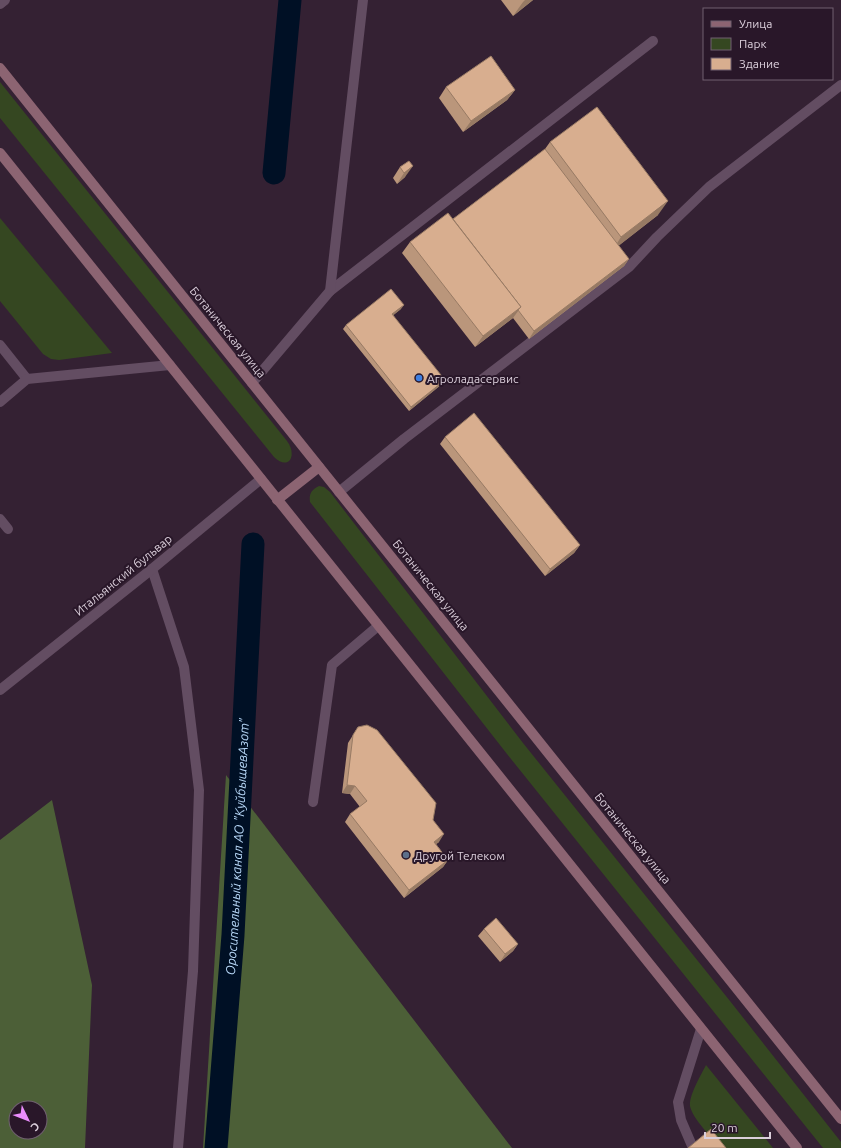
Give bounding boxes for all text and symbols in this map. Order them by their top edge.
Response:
legend [703,8,833,80]
text: Улица [739,17,772,30]
text: Парк [739,37,767,50]
text: Здание [739,57,780,70]
street label: Ботаническая улица [187,284,269,380]
place label: Агроладасервис [427,372,519,385]
marker: Агроладасервис [414,373,424,383]
street label: Итальянский бульвар [72,532,174,618]
street label: Ботаническая улица [390,537,472,633]
water label: Оросительный канал АО "КуйбышевАзот" [223,717,251,976]
street label: Ботаническая улица [592,790,674,886]
place label: Другой Телеком [414,849,505,862]
marker: Другой Телеком [401,850,411,860]
north arrow [8,1100,48,1140]
scale bar [705,1114,770,1140]
text: С [29,1120,42,1133]
text: 20 m [711,1121,738,1134]

